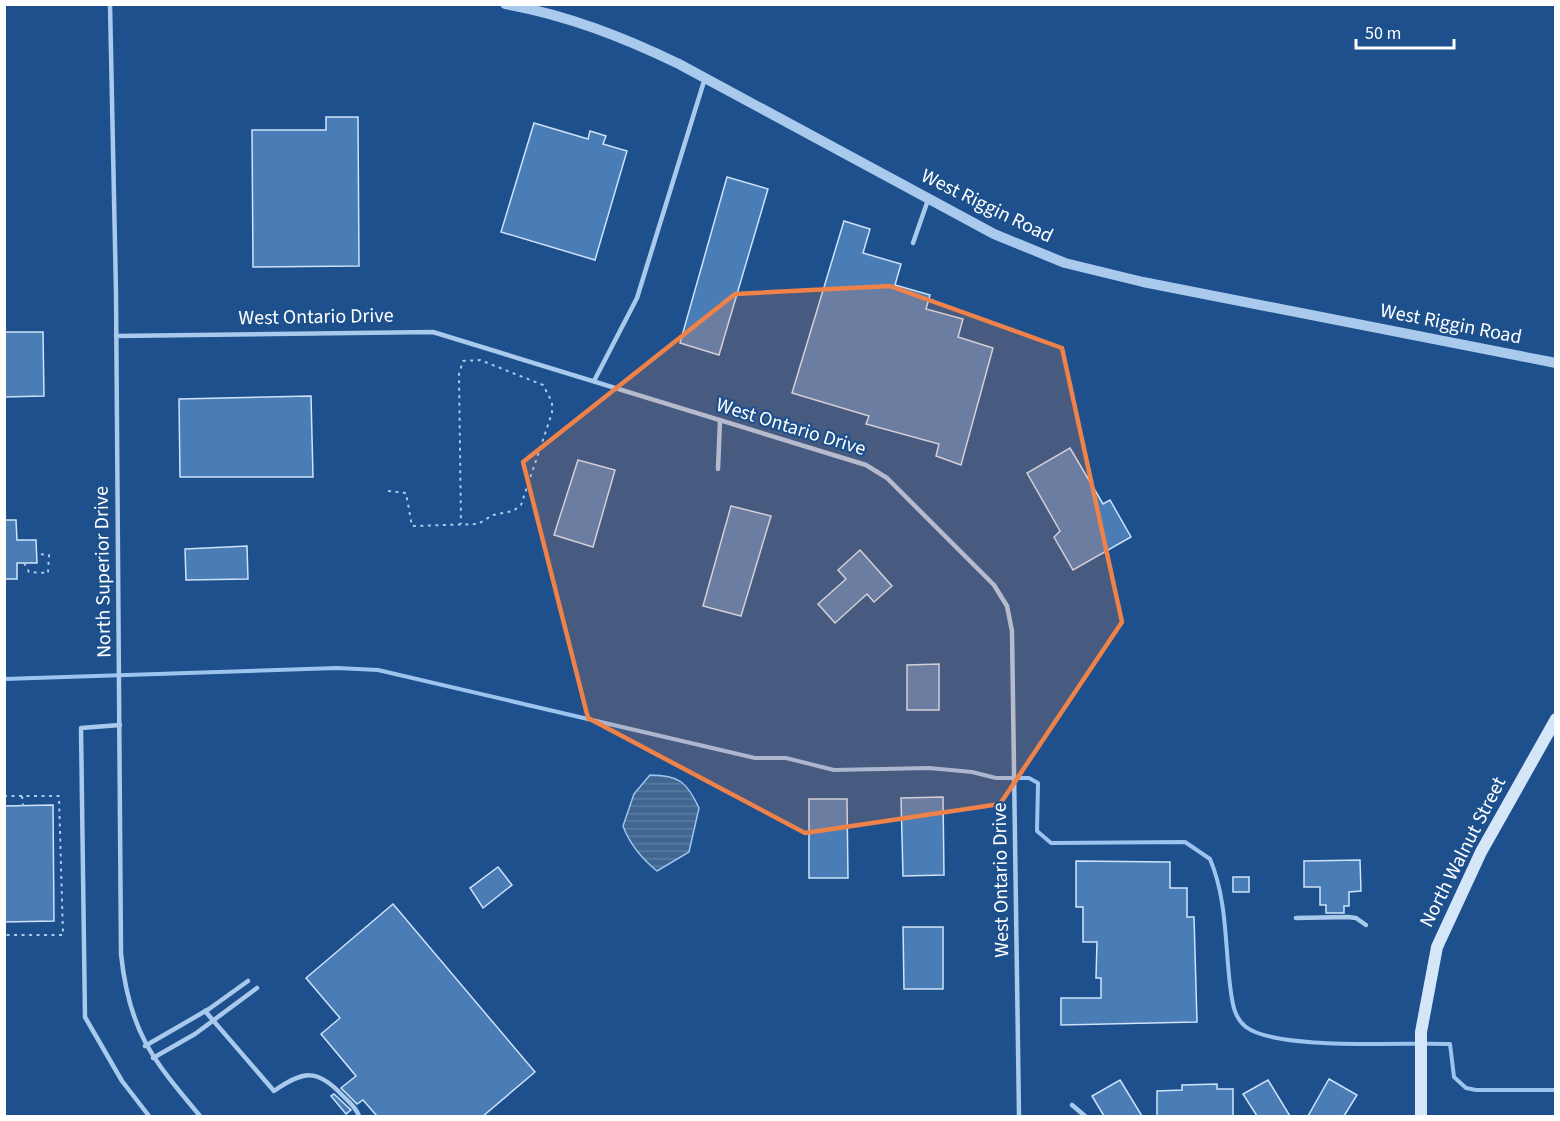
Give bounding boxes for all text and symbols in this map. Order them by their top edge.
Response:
scale bar [1356,12,1454,50]
text: 50 m [1365,21,1401,46]
street label: West Riggin Road [916,162,1058,250]
street label: West Riggin Road [1378,297,1524,351]
street label: West Ontario Drive [238,302,394,332]
street label: West Ontario Drive [713,391,869,463]
street label: North Superior Drive [88,486,118,658]
street label: North Walnut Street [1413,772,1513,932]
street label: West Ontario Drive [986,802,1016,958]

